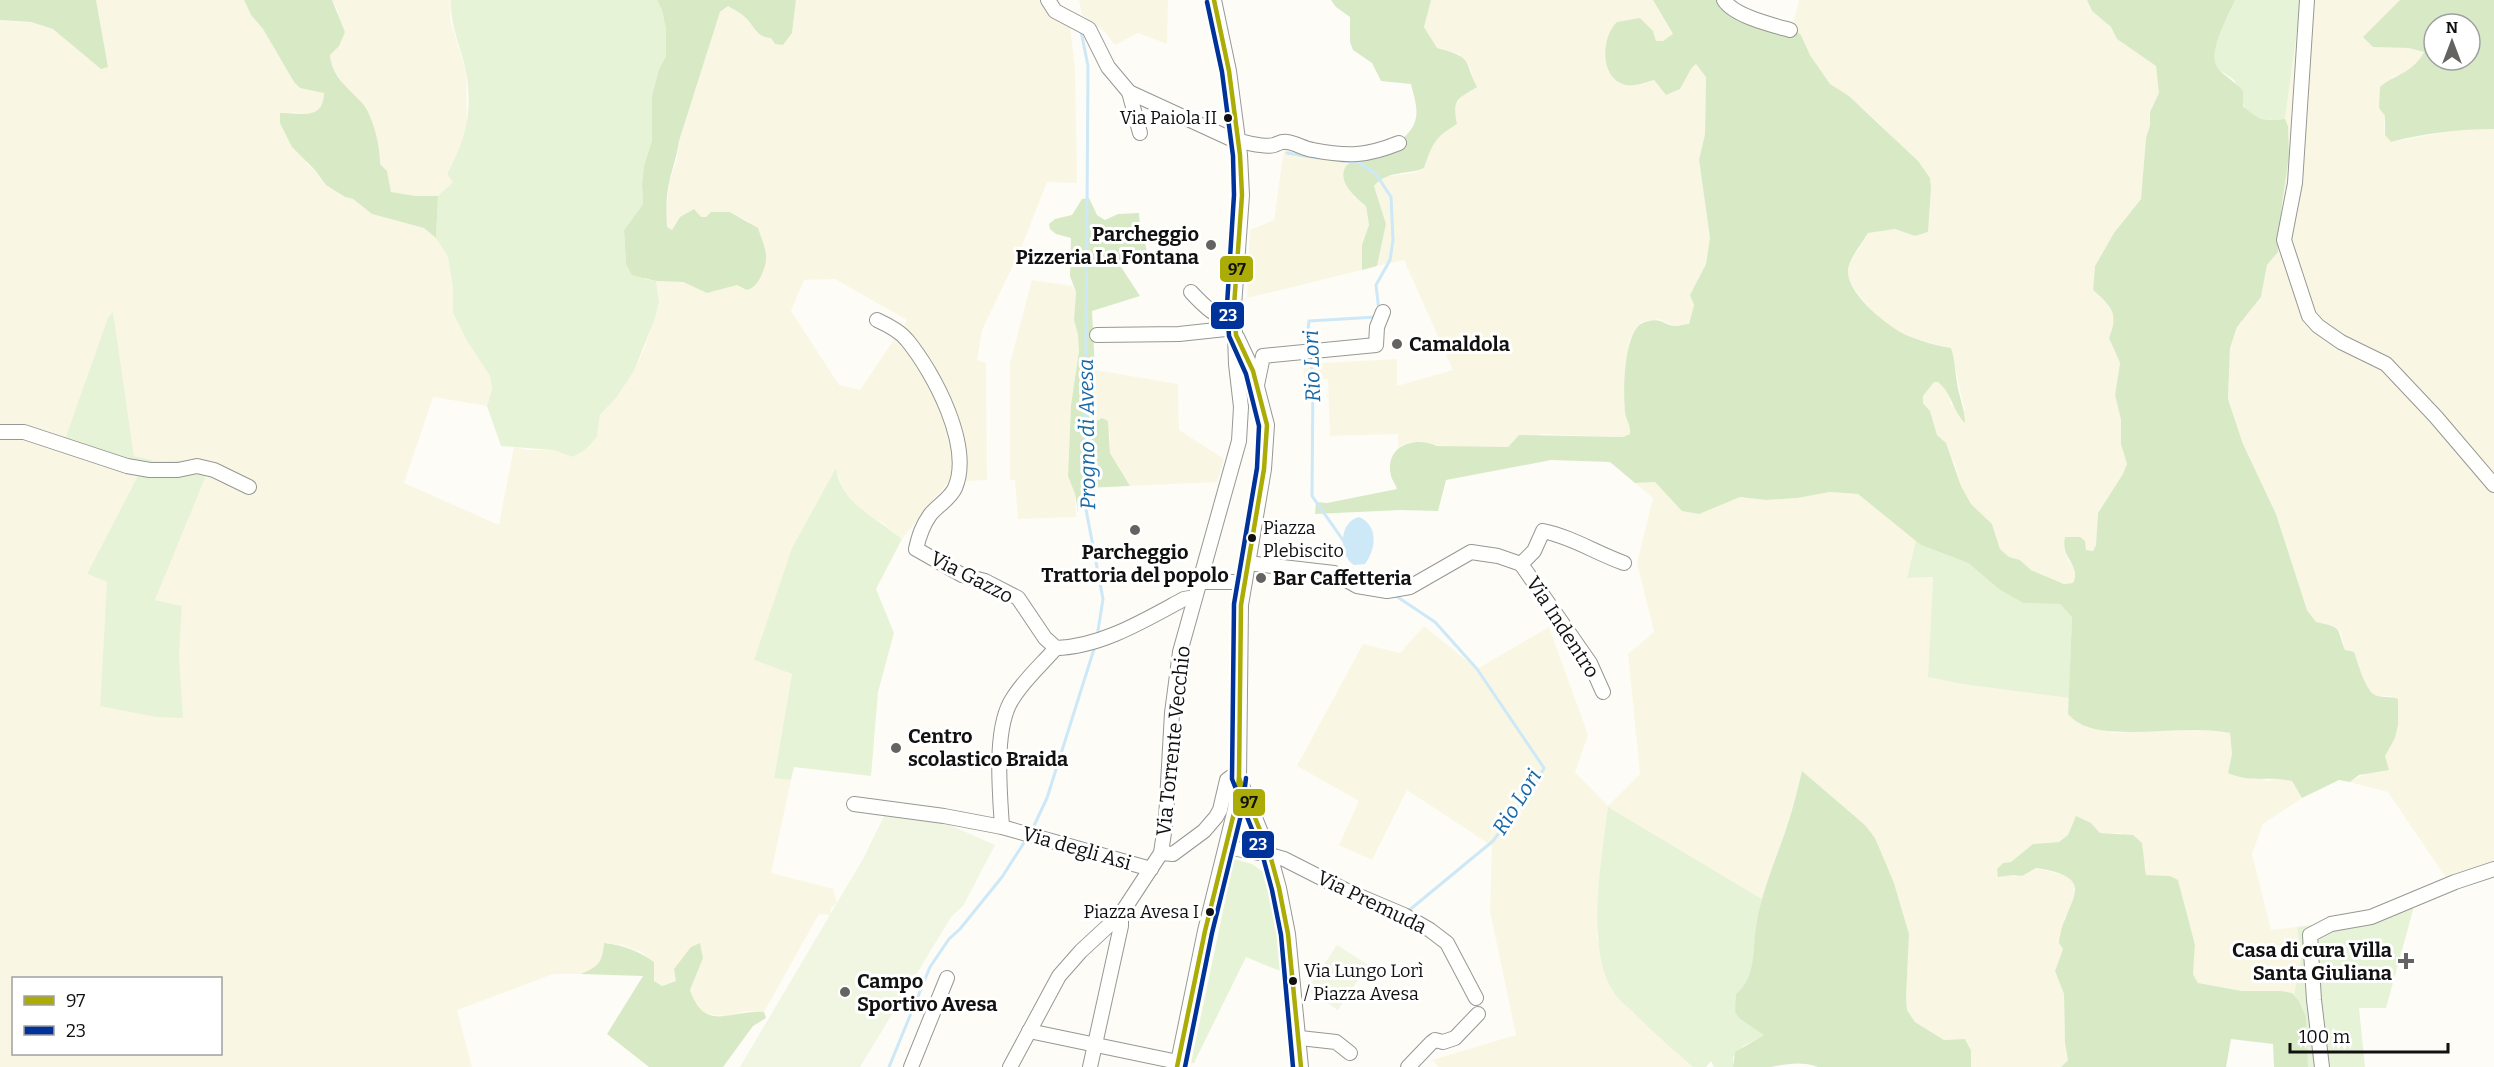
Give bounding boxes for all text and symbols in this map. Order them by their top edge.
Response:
north arrow [2422,12,2482,72]
text: N [2446,18,2458,37]
place label: Via Paiola II [1120,107,1217,129]
marker: Via Paiola II [1222,112,1234,124]
place label: Parcheggio Pizzeria La Fontana [1015,222,1199,269]
marker: Parcheggio Pizzeria La Fontana [1204,238,1218,252]
line badge: 97 [1219,255,1254,283]
text: 97 [1228,260,1246,279]
line badge: 23 [1210,301,1245,330]
text: 23 [1219,306,1237,325]
water label: Rio Lori [1298,330,1326,402]
place label: Camaldola [1409,332,1510,356]
marker: Camaldola [1390,337,1404,351]
water label: Progno di Avesa [1073,358,1101,510]
place label: Piazza Plebiscito [1263,517,1344,562]
marker: Parcheggio Trattoria del popolo [1128,523,1142,537]
marker: Piazza Plebiscito [1246,532,1258,544]
place label: Parcheggio Trattoria del popolo [1041,540,1229,587]
street label: Via Gazzo [927,546,1017,608]
place label: Bar Caffetteria [1273,566,1412,590]
marker: Bar Caffetteria [1254,571,1268,585]
street label: Via Indentro [1521,572,1605,682]
street label: Via Torrente Vecchio [1151,645,1195,837]
place label: Centro scolastico Braida [908,724,1068,771]
marker: Centro scolastico Braida [889,741,903,755]
water label: Rio Lori [1487,765,1547,839]
line badge: 97 [1232,788,1266,817]
text: 97 [1240,793,1258,812]
street label: Via degli Asi [1020,821,1134,875]
line badge: 23 [1241,830,1275,859]
text: 23 [1249,835,1267,854]
street label: Via Premuda [1313,865,1431,939]
place label: Piazza Avesa I [1083,901,1199,923]
marker: Piazza Avesa I [1204,906,1216,918]
place label: Casa di cura Villa Santa Giuliana [2232,938,2392,985]
marker: Casa di cura Villa Santa Giuliana [2397,952,2415,970]
place label: Via Lungo Lorì / Piazza Avesa [1304,960,1423,1005]
place label: Campo Sportivo Avesa [857,969,998,1016]
marker: Via Lungo Lorì / Piazza Avesa [1287,975,1299,987]
legend [12,977,222,1055]
marker: Campo Sportivo Avesa [838,985,852,999]
text: 97 [66,990,85,1012]
scale bar [2290,1016,2448,1054]
text: 23 [66,1020,86,1042]
text: 100 m [2299,1026,2350,1048]

